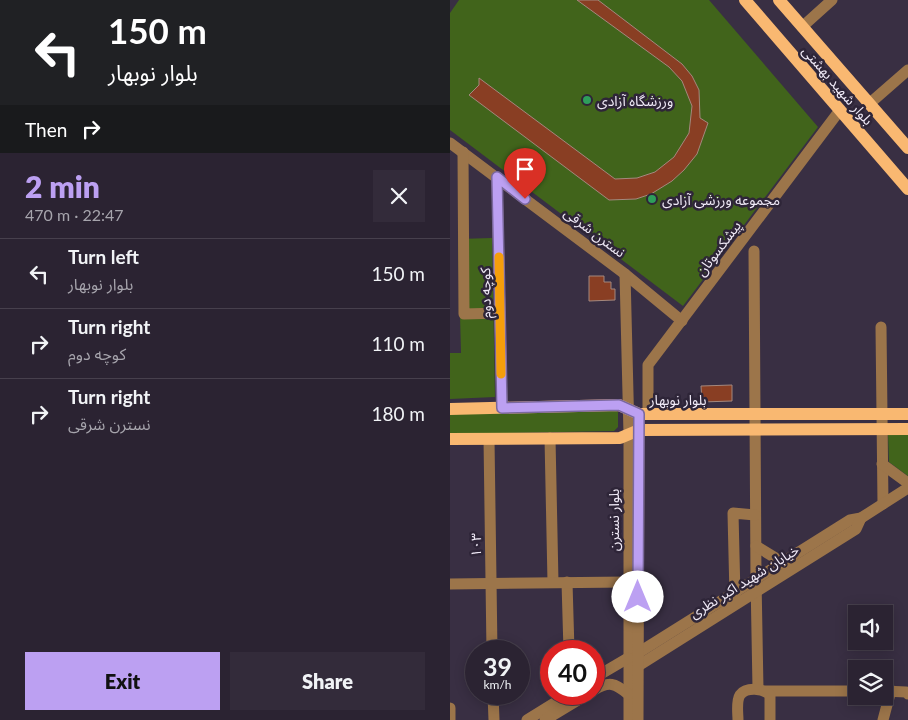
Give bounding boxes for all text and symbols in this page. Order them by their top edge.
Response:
text: 150 m [108,9,207,51]
icon: left [25,20,90,85]
street label: بلوار شهید بهشتی [798,42,877,129]
text: بلوار نوبهار [108,59,198,86]
place label: ورزشگاه آزادی [597,92,673,110]
marker: ورزشگاه آزادی [581,94,593,106]
icon: right [77,115,105,143]
text: Then [25,118,67,141]
pin [504,148,546,199]
icon: arrive [511,155,539,183]
text: 2 min [25,168,100,204]
button: close [373,170,425,222]
place label: مجموعه ورزشی آزادی [662,191,780,209]
marker: مجموعه ورزشی آزادی [646,193,658,205]
street label: نسترن شرقی [560,203,629,261]
text: 470 m · 22:47 [25,205,124,224]
street label: پیشکسوتان [692,217,746,280]
text: Turn left [68,245,139,268]
icon: left [25,260,53,288]
text: 150 m [371,262,425,285]
street label: کوچه دوم [476,267,497,319]
text: بلوار نوبهار [68,274,133,293]
text: Turn right [68,315,150,338]
icon: right [25,330,53,358]
text: 110 m [371,332,425,355]
text: کوچه دوم [68,344,126,363]
text: Turn right [68,385,150,408]
street label: بلوار نوبهار [648,391,707,409]
icon: right [25,400,53,428]
text: 180 m [371,402,425,425]
text: نسترن شرقی [68,414,151,433]
street label: بلوار نسترن [605,488,623,551]
street label: ۱۰۳ [467,533,484,557]
street label: خیابان شهید اکبر نظری [686,540,802,622]
position arrow [611,570,663,622]
map controls [848,605,893,705]
button: sound [848,605,893,650]
speed limit sign: 40 [540,640,605,705]
text: 39 [483,651,512,681]
button: Exit [25,652,220,710]
button: Share [230,652,425,710]
button: layers [848,660,893,705]
text: km/h [483,677,512,692]

